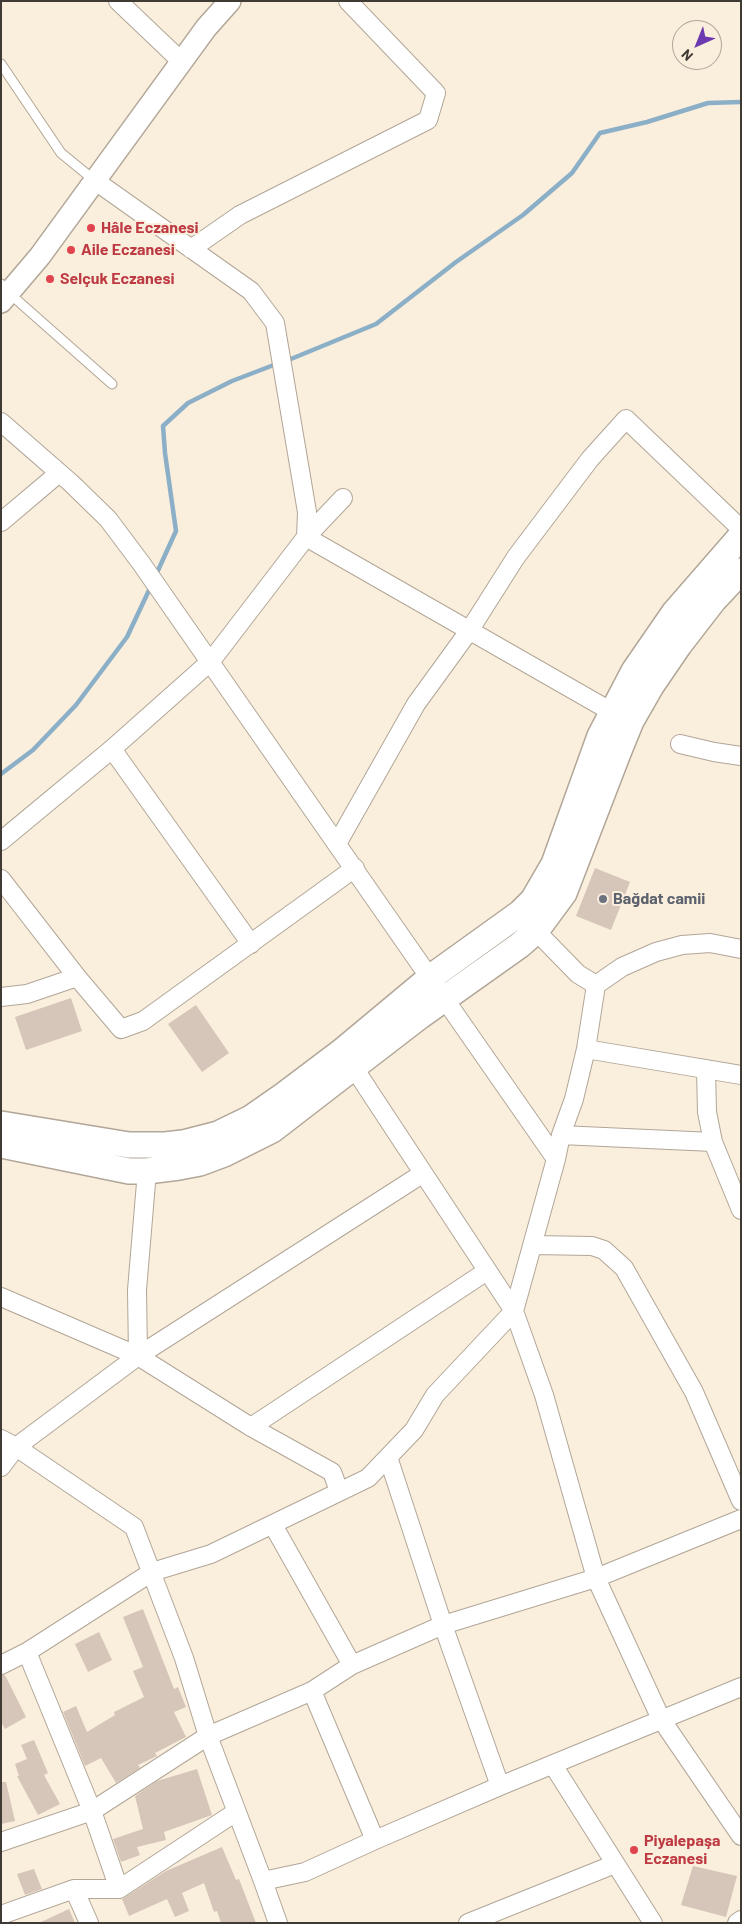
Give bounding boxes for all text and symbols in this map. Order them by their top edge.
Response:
north arrow [672,20,722,70]
text: N [678,46,696,65]
place label: Hâle Eczanesi [101,218,199,238]
marker: Hâle Eczanesi [85,222,97,234]
place label: Aile Eczanesi [81,240,175,260]
marker: Aile Eczanesi [65,244,77,256]
place label: Selçuk Eczanesi [60,269,174,289]
marker: Selçuk Eczanesi [44,273,56,285]
place label: Bağdat camii [613,889,705,909]
marker: Bağdat camii [597,893,609,905]
place label: Piyalepaşa Eczanesi [644,1831,720,1869]
marker: Piyalepaşa Eczanesi [628,1844,640,1856]

